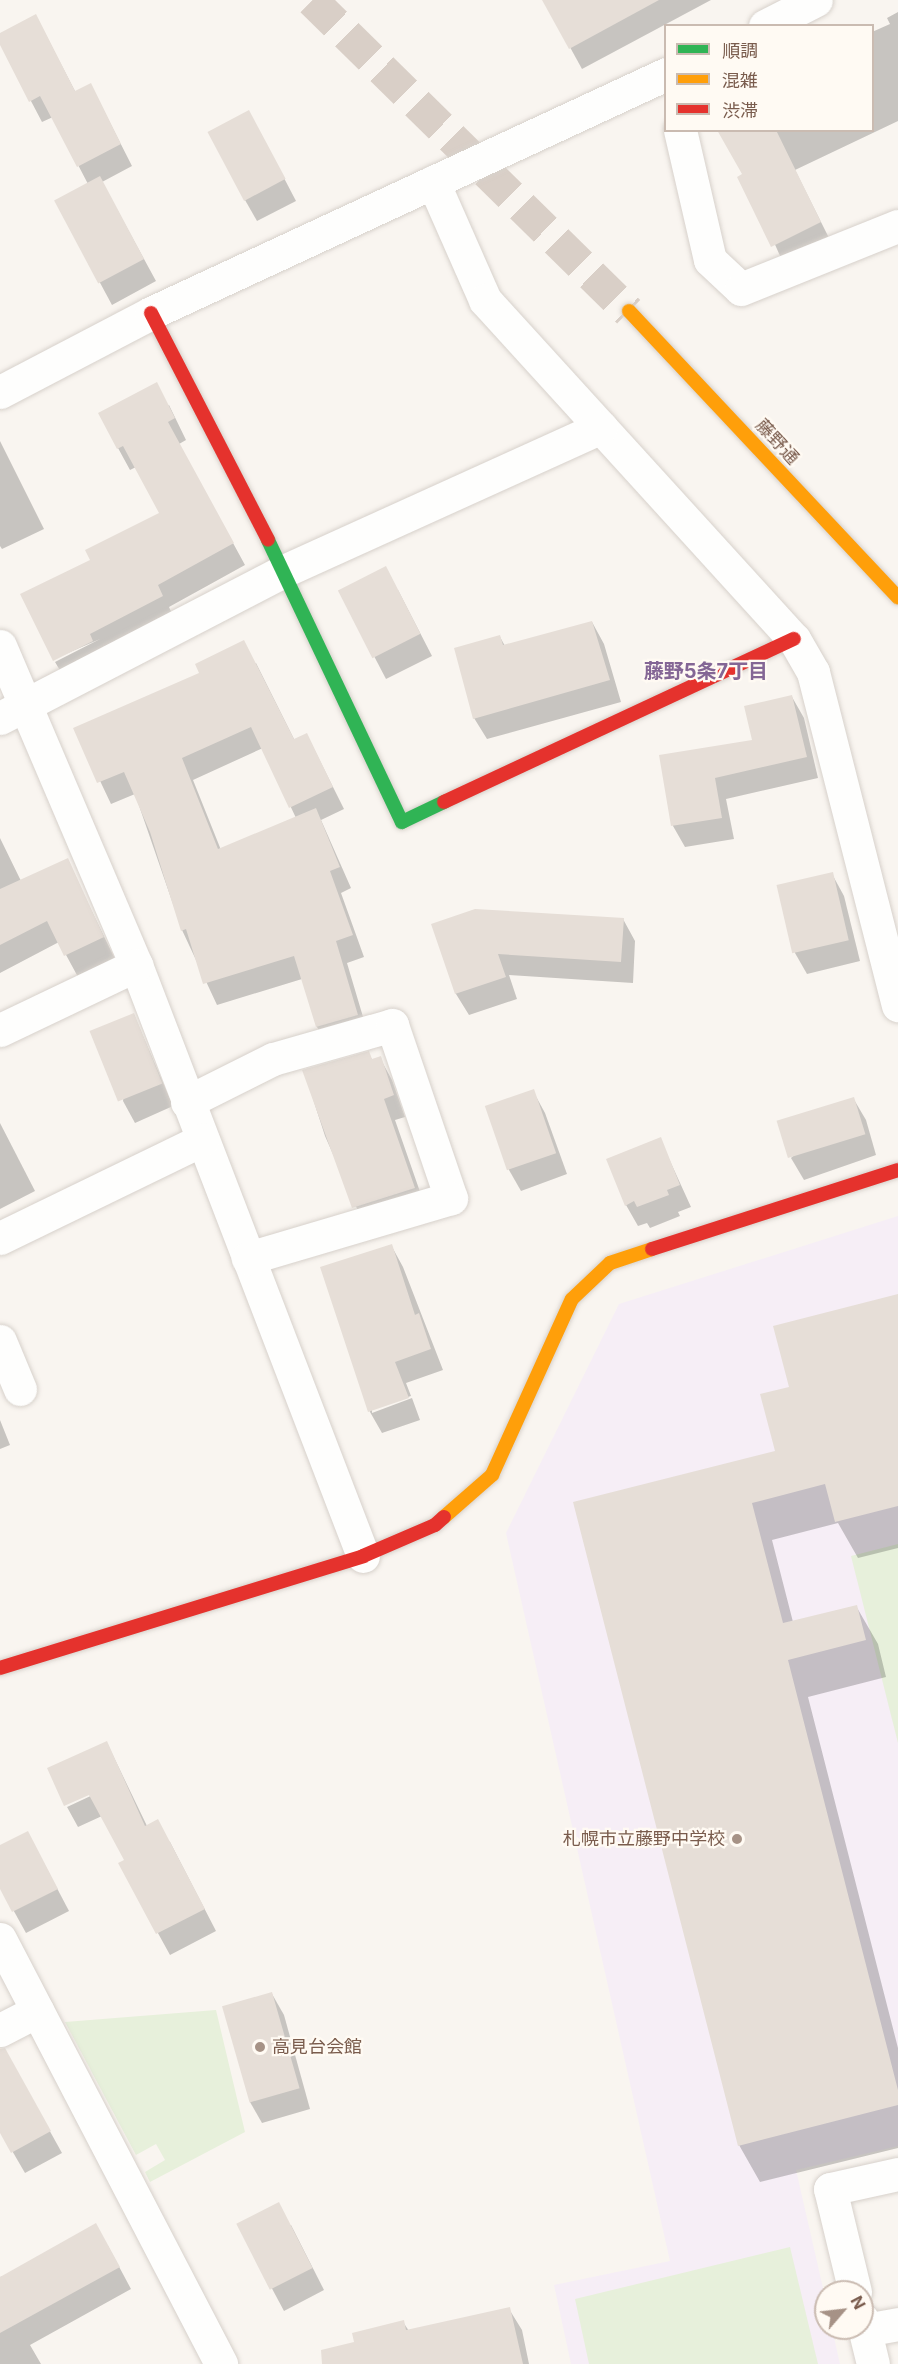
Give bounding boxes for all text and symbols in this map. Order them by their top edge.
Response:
legend [664,24,874,132]
text: 順調 [722,40,758,61]
text: 混雑 [722,70,758,91]
text: 渋滞 [722,100,758,121]
street label: 藤野通 [751,415,803,469]
district label: 藤野5条7丁目 [644,659,768,683]
place label: 札幌市立藤野中学校 [563,1828,725,1850]
marker: 札幌市立藤野中学校 [730,1832,744,1846]
place label: 高見台会館 [272,2036,362,2058]
marker: 高見台会館 [253,2040,267,2054]
north arrow [814,2280,874,2340]
text: N [846,2292,870,2313]

